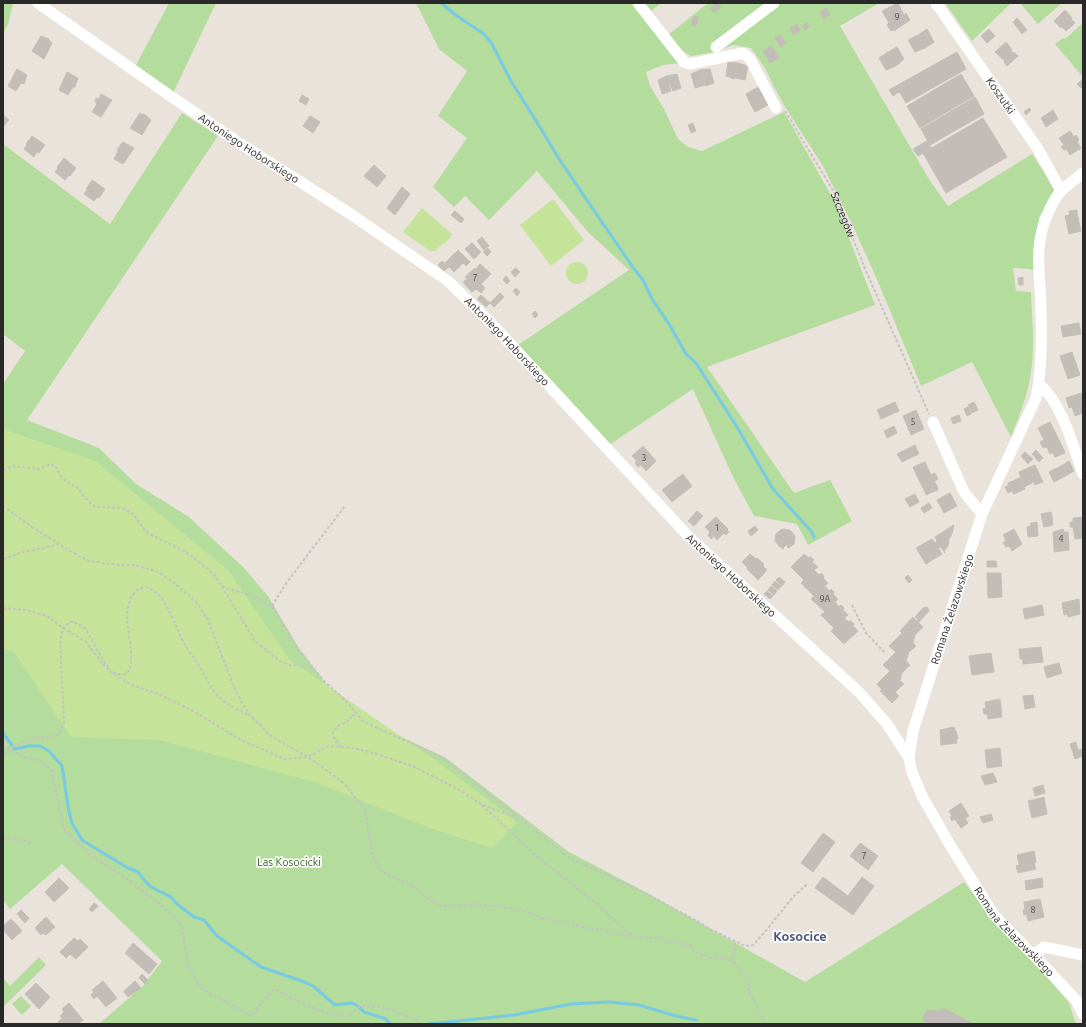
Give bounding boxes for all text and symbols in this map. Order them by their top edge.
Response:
house number: 9 [894,12,900,22]
street label: Koszutki [984,75,1018,116]
street label: Antoniego Hoborskiego [196,111,301,185]
street label: Szczegów [829,190,858,240]
house number: 7 [472,273,478,283]
street label: Antoniego Hoborskiego [462,295,552,388]
house number: 5 [910,417,916,427]
house number: 3 [641,453,647,463]
house number: 1 [714,523,720,533]
street label: Antoniego Hoborskiego [684,531,779,619]
house number: 4 [1058,534,1064,544]
street label: Romana Żelazowskiego [928,552,976,666]
house number: 9A [820,594,831,604]
house number: 7 [861,851,867,861]
park label: Las Kosocicki [257,856,321,868]
street label: Romana Żelazowskiego [972,885,1057,979]
house number: 8 [1030,905,1036,915]
district label: Kosocice [773,929,827,943]

